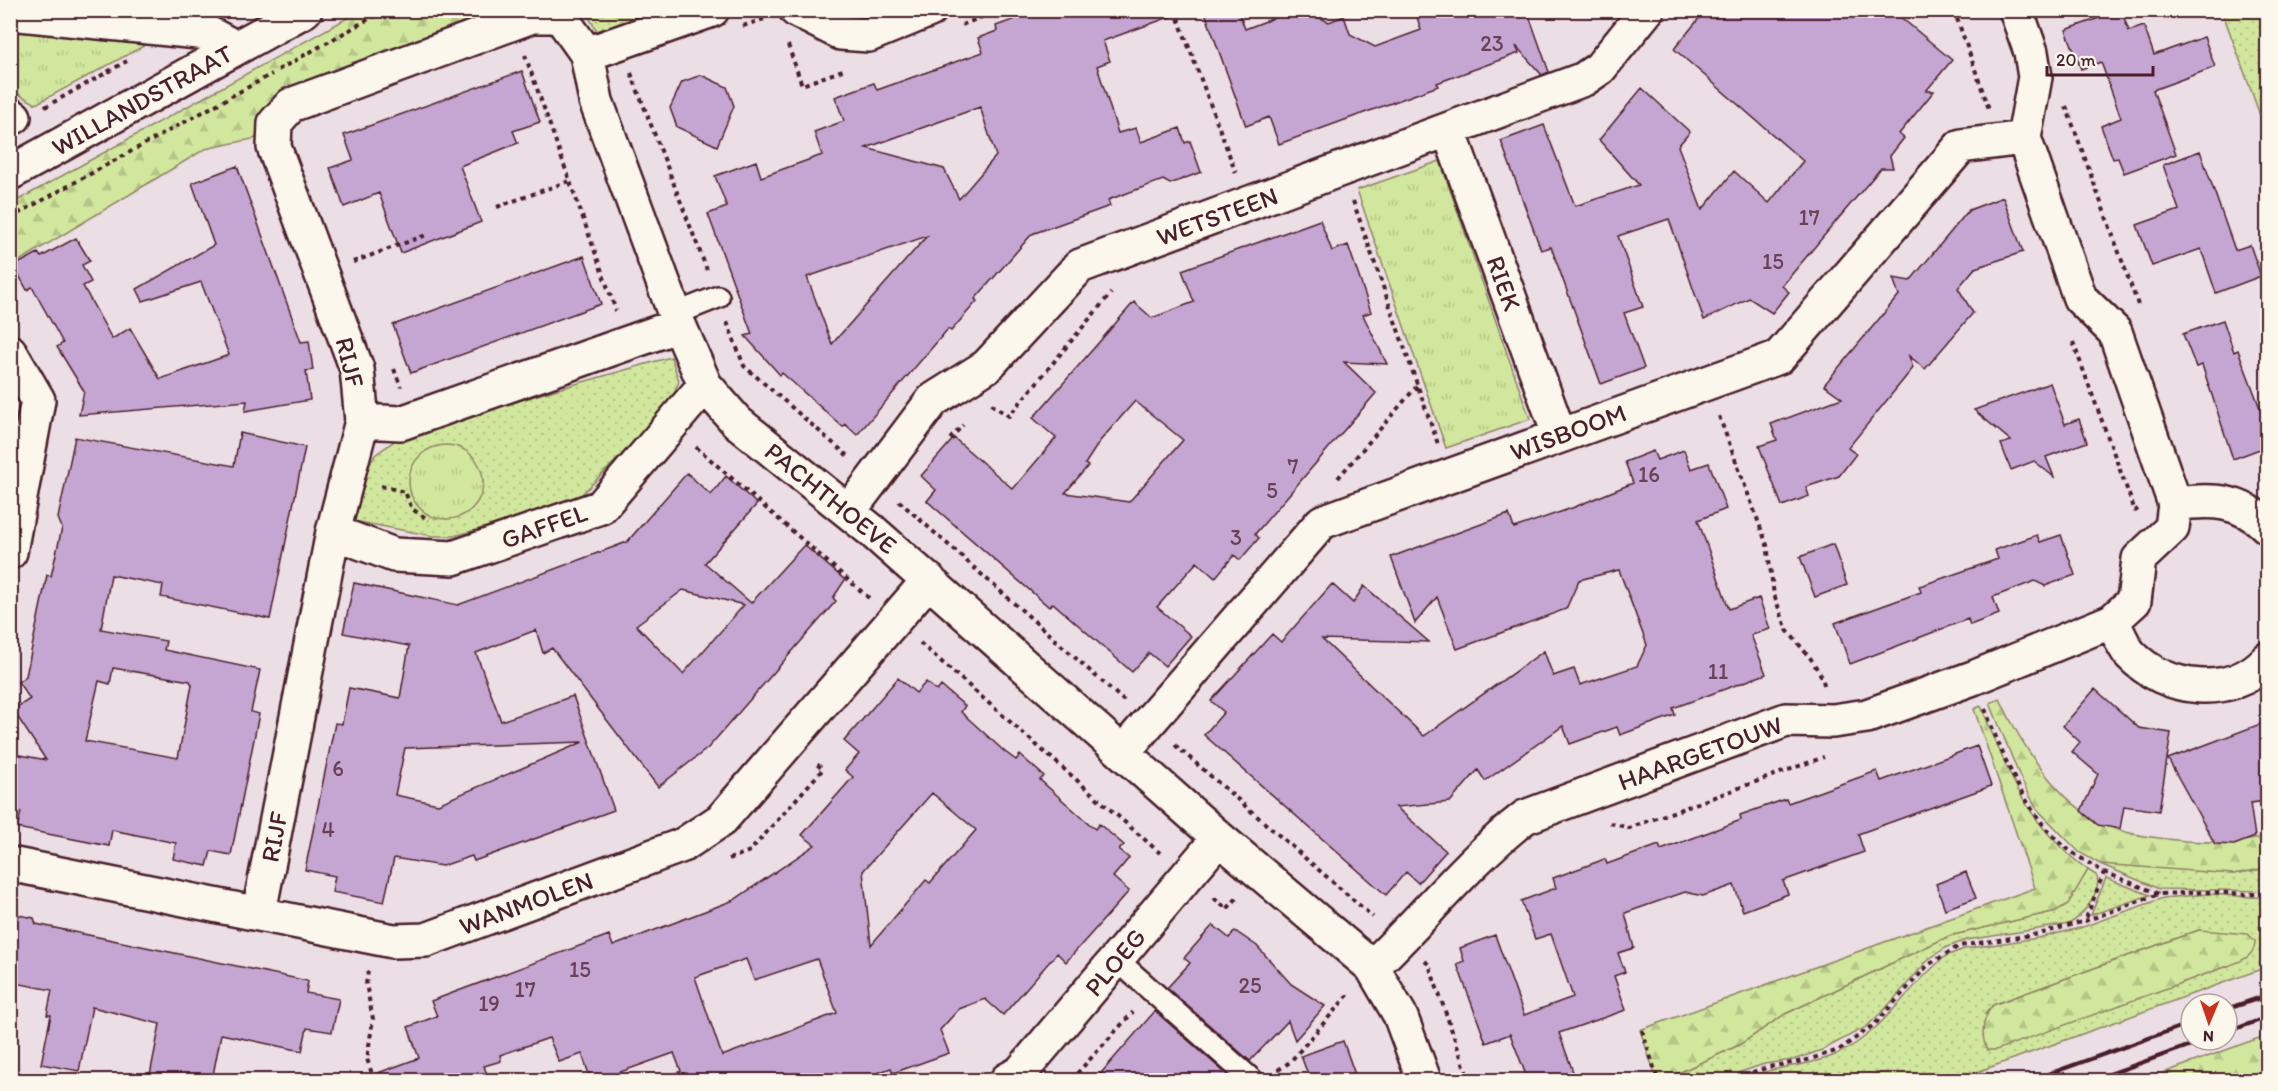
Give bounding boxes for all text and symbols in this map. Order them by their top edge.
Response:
house number: 23 [1480,30,1504,57]
street label: WILLANDSTRAAT [46,37,238,163]
scale bar [2047,39,2154,77]
text: 20 m [2056,49,2096,71]
street label: WETSTEEN [1152,179,1282,253]
house number: 17 [1798,204,1820,231]
house number: 15 [1762,248,1784,275]
street label: RIEK [1479,251,1529,315]
street label: RIJF [328,334,372,391]
street label: WISBOOM [1505,396,1631,468]
street label: PACHTHOEVE [758,435,904,561]
house number: 7 [1288,453,1299,480]
house number: 16 [1638,461,1660,488]
house number: 5 [1266,477,1278,504]
street label: GAFFEL [497,496,591,556]
house number: 3 [1230,524,1242,551]
house number: 11 [1708,658,1728,685]
street label: HAARGETOUW [1614,708,1786,798]
house number: 6 [332,755,344,782]
street label: RIJF [253,808,295,865]
house number: 4 [321,816,335,843]
street label: WANMOLEN [455,864,597,942]
street label: PLOEG [1077,921,1153,1003]
house number: 15 [569,956,591,983]
house number: 25 [1238,972,1262,999]
house number: 17 [514,976,536,1003]
house number: 19 [478,990,500,1017]
north arrow [2179,992,2239,1052]
text: N [2203,1027,2214,1046]

